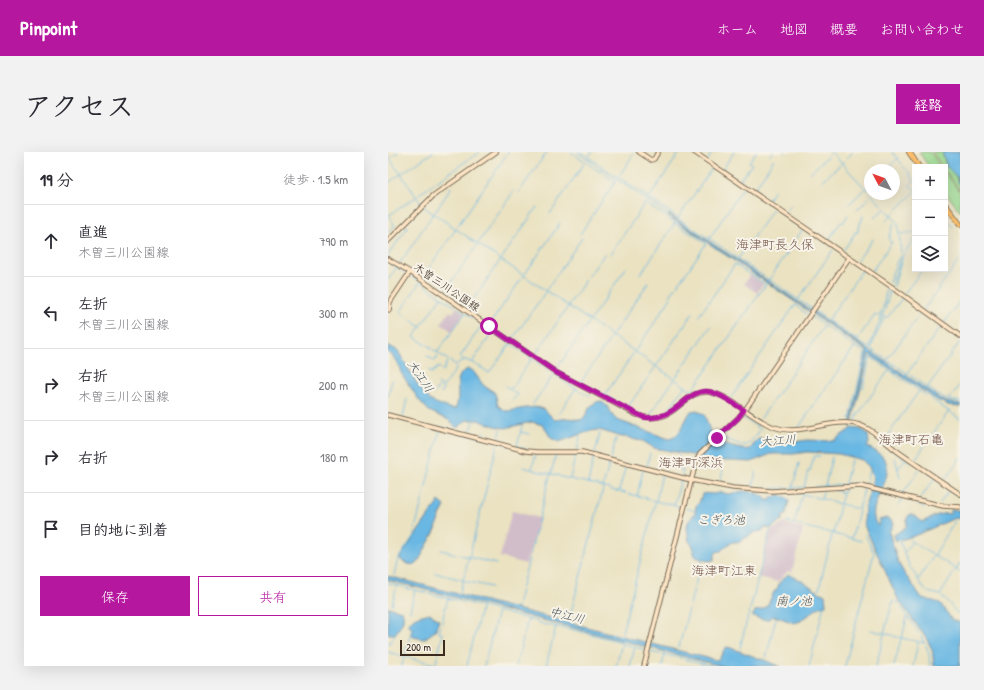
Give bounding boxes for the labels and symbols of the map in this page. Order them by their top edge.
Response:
north arrow [864,164,900,200]
district label: 海津町長久保 [736,235,814,253]
street label: 木曽三川公園線 [411,260,483,314]
route start [480,317,498,335]
water label: 大江川 [404,356,438,396]
route end [708,429,726,447]
water label: 大江川 [759,430,797,450]
district label: 海津町石亀 [878,430,944,448]
district label: 海津町深浜 [658,453,724,471]
water label: こぎろ池 [697,511,746,528]
district label: 海津町江東 [691,561,757,579]
water label: 南ノ池 [776,592,813,609]
water label: 中江川 [547,602,587,628]
scale bar [400,638,445,657]

